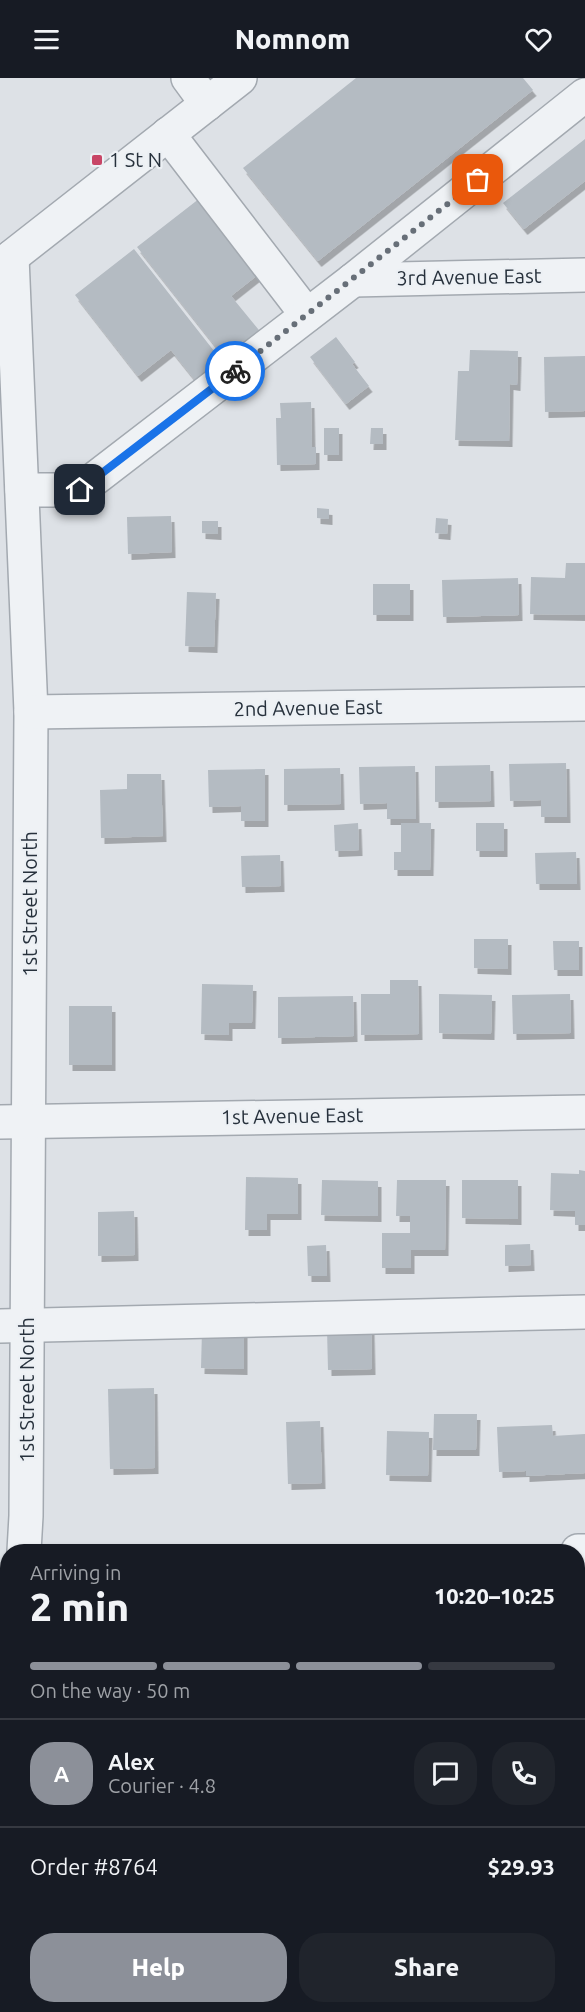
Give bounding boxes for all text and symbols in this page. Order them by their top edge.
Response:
icon: menu [30,23,63,56]
icon: heart [522,23,555,56]
text: Nomnom [235,24,350,54]
place label: 1 St N [109,148,162,171]
marker: 1 St N [90,153,104,167]
pin [452,154,503,205]
icon: bag [461,163,494,196]
street label: 3rd Avenue East [396,264,542,289]
courier [205,341,265,401]
icon: bike [219,355,252,388]
pin [54,464,105,515]
icon: home [63,473,96,506]
street label: 2nd Avenue East [233,695,383,720]
street label: 1st Street North [18,831,41,977]
street label: 1st Avenue East [221,1103,364,1128]
street label: 1st Street North [15,1317,38,1463]
text: Arriving in [30,1561,121,1584]
text: 10:20–10:25 [434,1583,555,1608]
text: 2 min [30,1585,129,1628]
text: On the way · 50 m [30,1679,190,1702]
button: chat [414,1742,477,1805]
button: phone [492,1742,555,1805]
text: Alex [108,1749,155,1774]
text: A [54,1761,69,1786]
text: Courier · 4.8 [108,1774,216,1797]
text: Order #8764 [30,1854,158,1879]
text: $29.93 [488,1854,555,1879]
button: Help [30,1933,287,2002]
button: Share [299,1933,555,2002]

